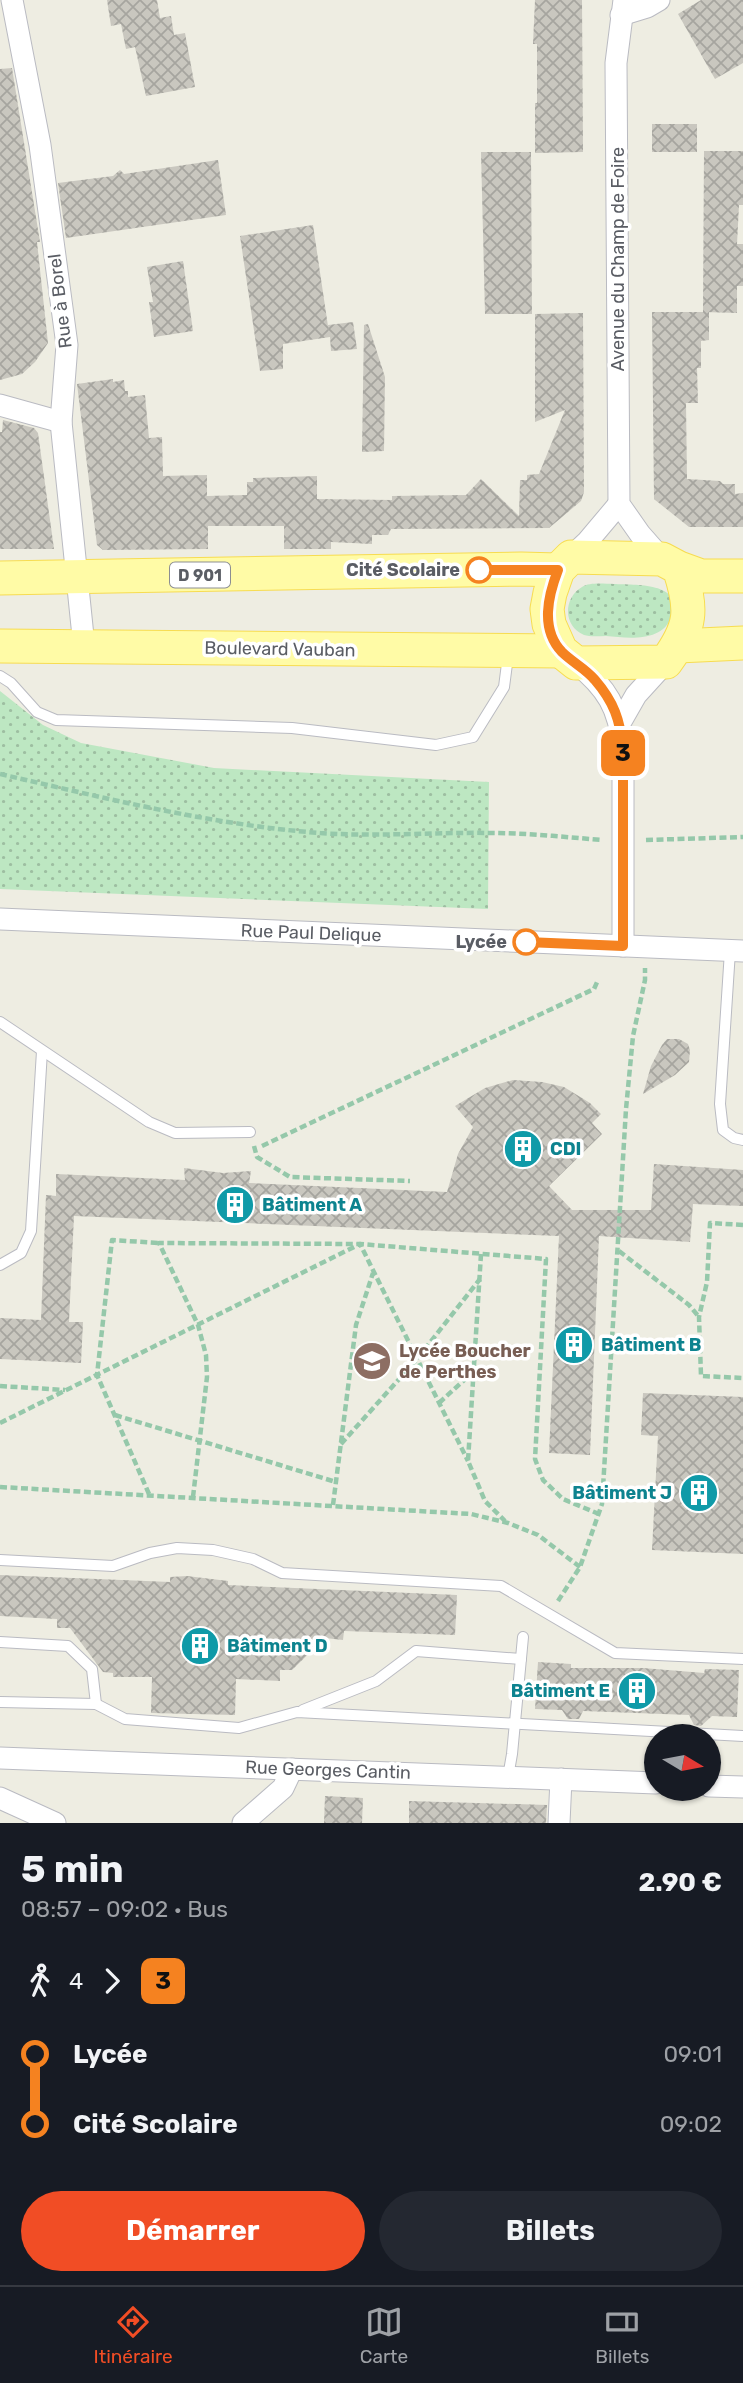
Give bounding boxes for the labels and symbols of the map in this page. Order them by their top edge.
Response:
street label: Avenue du Champ de Foire [607,147,629,371]
street label: Rue à Borel [43,253,77,349]
marker: Cité Scolaire [466,557,492,583]
place label: Cité Scolaire [346,559,460,581]
road number: D 901 [170,562,230,588]
street label: Boulevard Vauban [204,637,356,661]
line badge: 3 [600,730,646,776]
street label: Rue Paul Delique [240,920,382,946]
marker: Lycée [513,929,539,955]
place label: Lycée [455,931,507,953]
building icon: CDI [502,1128,544,1170]
place label: CDI [550,1138,581,1160]
building icon: Bâtiment A [214,1184,256,1226]
place label: Bâtiment A [262,1194,362,1216]
building icon: Bâtiment B [553,1324,595,1366]
place label: Bâtiment B [601,1334,701,1356]
school or university icon: Lycée Boucher de Perthes [351,1340,393,1382]
place label: Lycée Boucher de Perthes [399,1340,531,1383]
building icon: Bâtiment J [678,1472,720,1514]
place label: Bâtiment J [572,1482,672,1504]
building icon: Bâtiment D [179,1625,221,1667]
place label: Bâtiment D [227,1635,328,1657]
building icon: Bâtiment E [616,1670,658,1712]
place label: Bâtiment E [511,1680,610,1702]
north arrow [644,1724,721,1801]
street label: Rue Georges Cantin [245,1756,411,1784]

